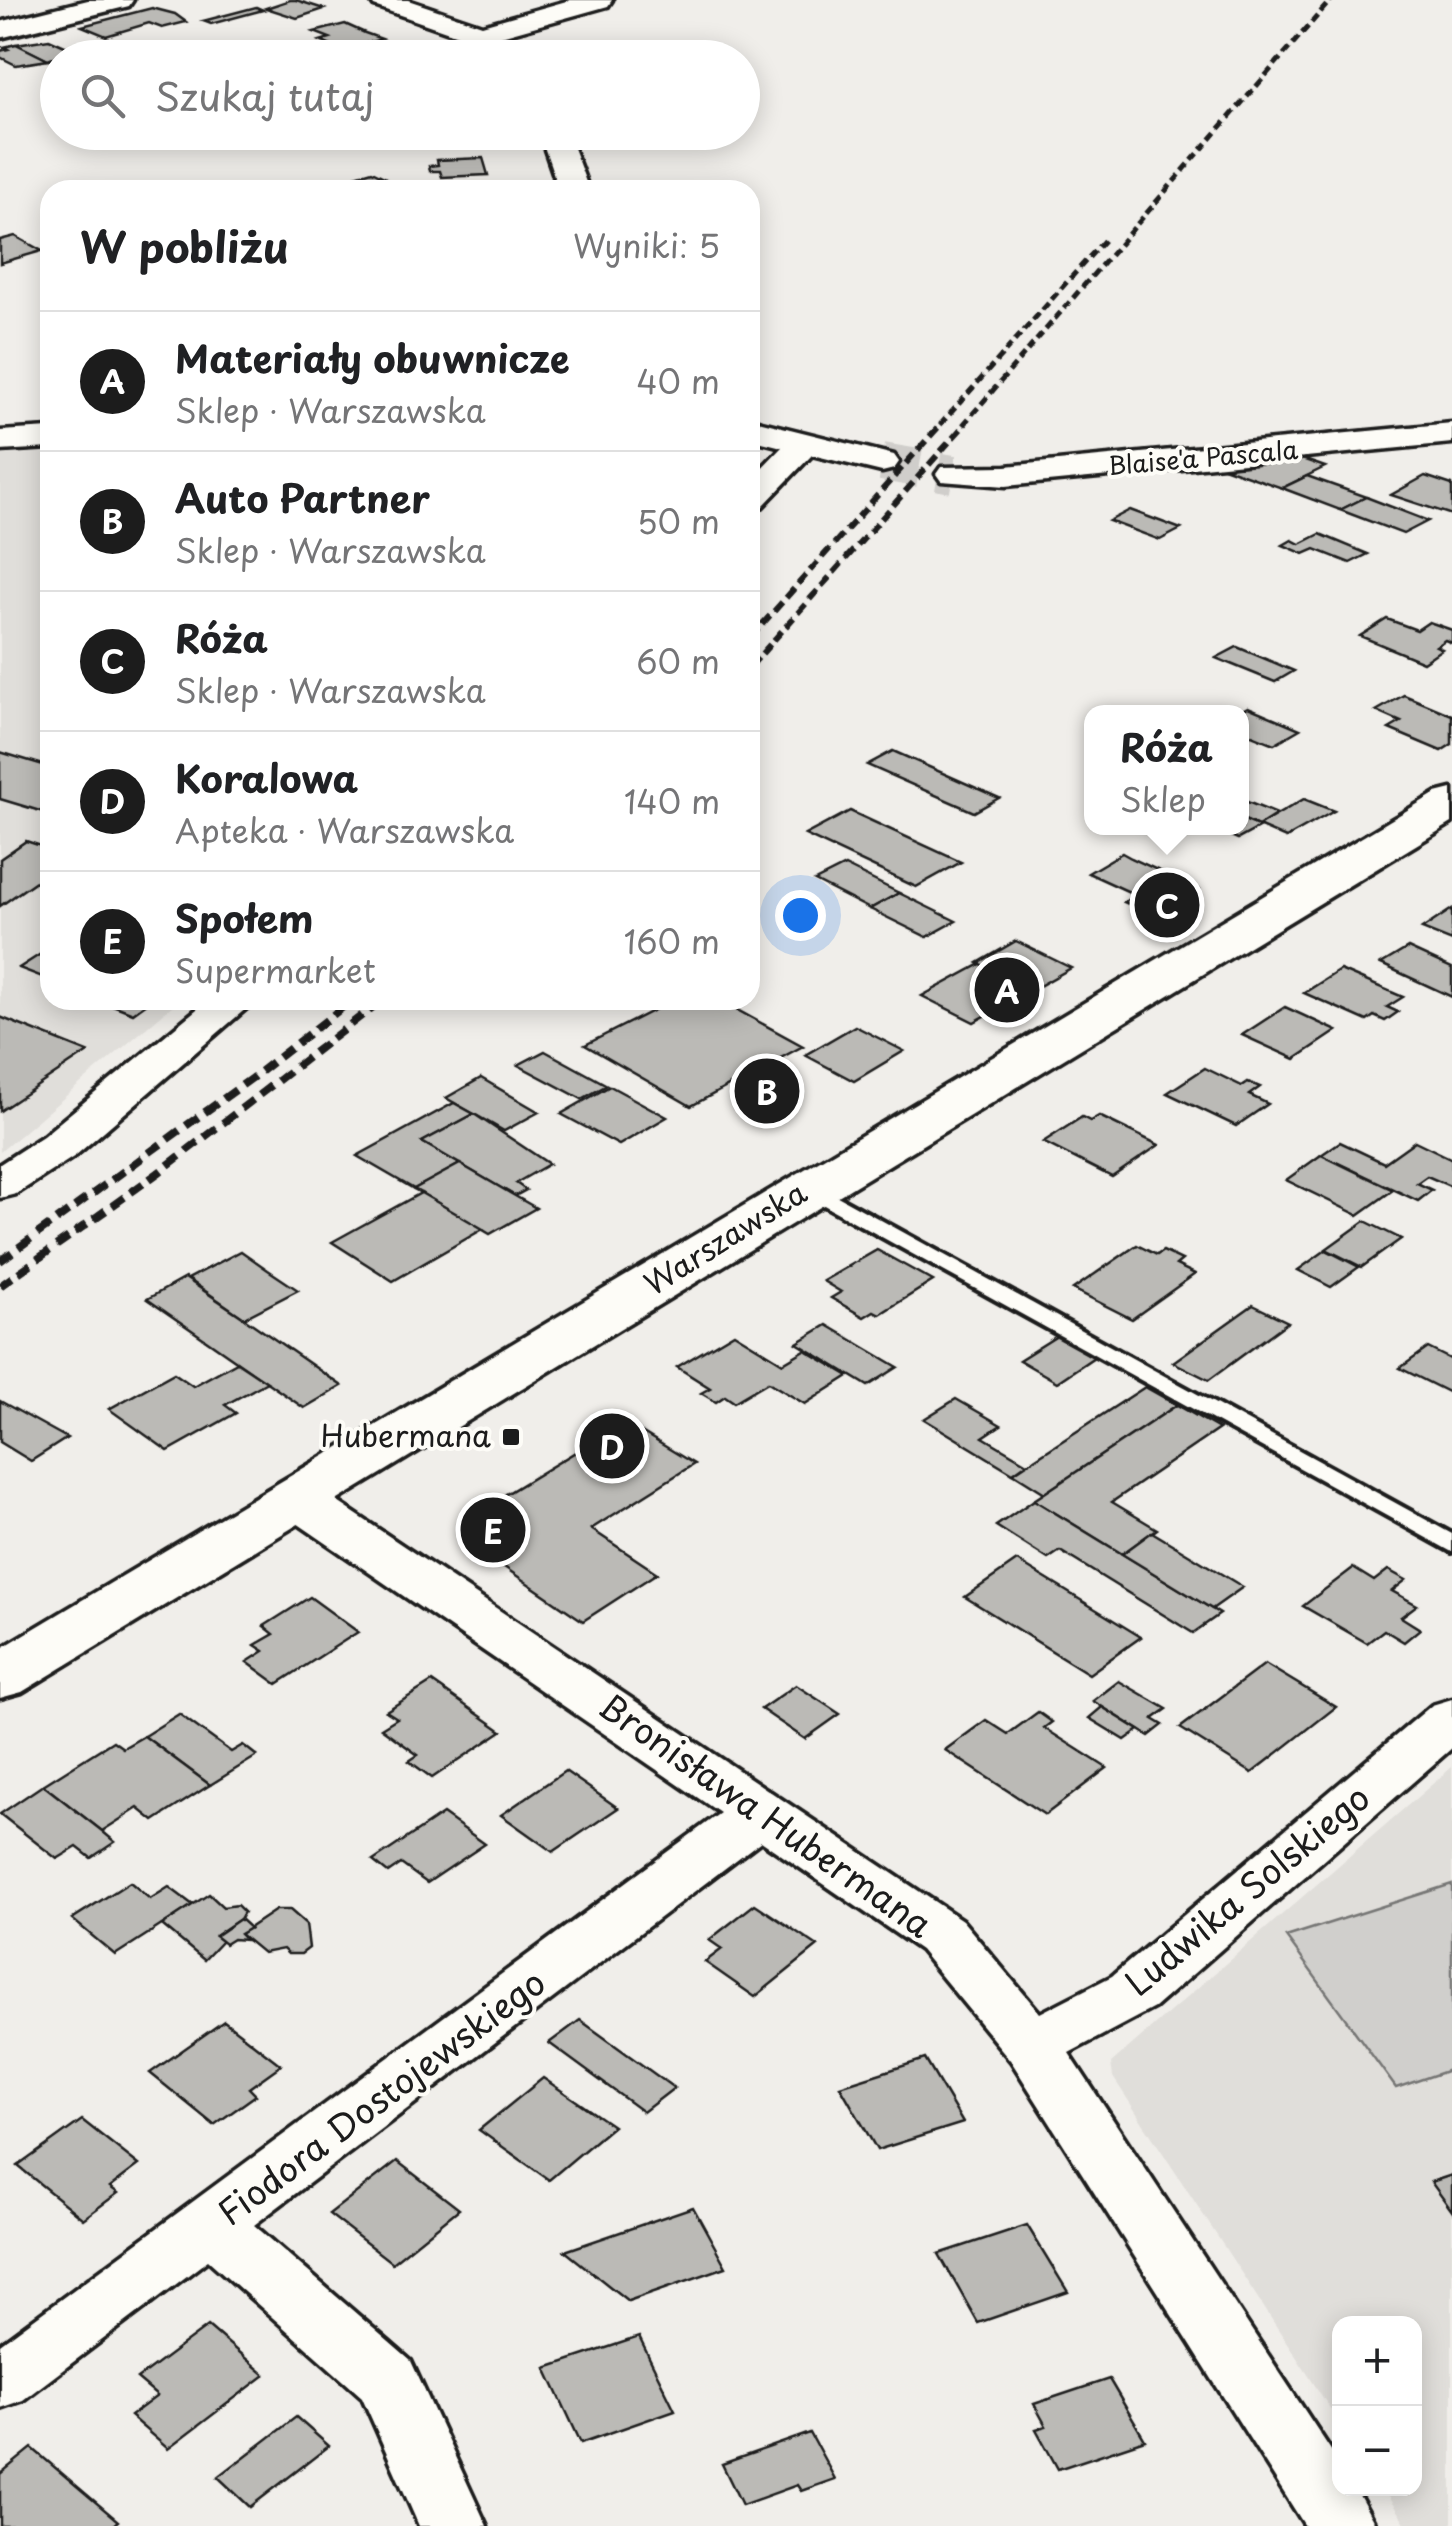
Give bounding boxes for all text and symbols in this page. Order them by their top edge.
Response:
search box [40,40,760,150]
text: Szukaj tutaj [155,67,374,124]
icon: search [75,68,130,123]
text: W pobliżu [80,214,289,277]
text: Wyniki: 5 [573,221,720,269]
text: Materiały obuwnicze [175,329,570,386]
text: A [100,357,125,405]
text: 40 m [636,357,720,405]
text: Sklep · Warszawska [175,386,486,434]
street label: Blaise'a Pascala [1106,430,1300,484]
text: Auto Partner [175,469,430,526]
text: B [102,497,123,545]
text: 50 m [637,497,720,545]
text: Sklep · Warszawska [175,526,486,574]
text: Róża [175,609,268,666]
text: C [100,637,125,685]
text: 60 m [636,637,720,685]
text: Sklep · Warszawska [175,666,486,714]
popup [1084,705,1249,835]
text: Róża [1120,718,1213,775]
text: Koralowa [175,749,358,806]
text: Sklep [1120,775,1206,823]
text: D [100,777,125,825]
text: 140 m [624,777,720,825]
text: Apteka · Warszawska [175,806,514,854]
pin: C [1134,868,1200,942]
text: Społem [175,889,314,946]
your location [775,890,826,941]
text: E [103,917,122,965]
text: 160 m [624,917,720,965]
text: Supermarket [175,946,376,994]
pin: A [974,952,1040,1028]
pin: B [734,1054,800,1128]
street label: Warszawska [635,1169,815,1305]
pin: D [580,1408,644,1484]
place label: Hubermana [320,1412,491,1457]
marker: Hubermana [500,1426,522,1448]
pin: E [460,1492,526,1568]
street label: Bronisława Hubermana [589,1679,944,1949]
street label: Ludwika Solskiego [1112,1771,1380,2007]
street label: Fiodora Dostojewskiego [205,1955,555,2237]
map controls [1332,2316,1422,2496]
button: + [1332,2316,1422,2406]
button: − [1332,2406,1422,2496]

